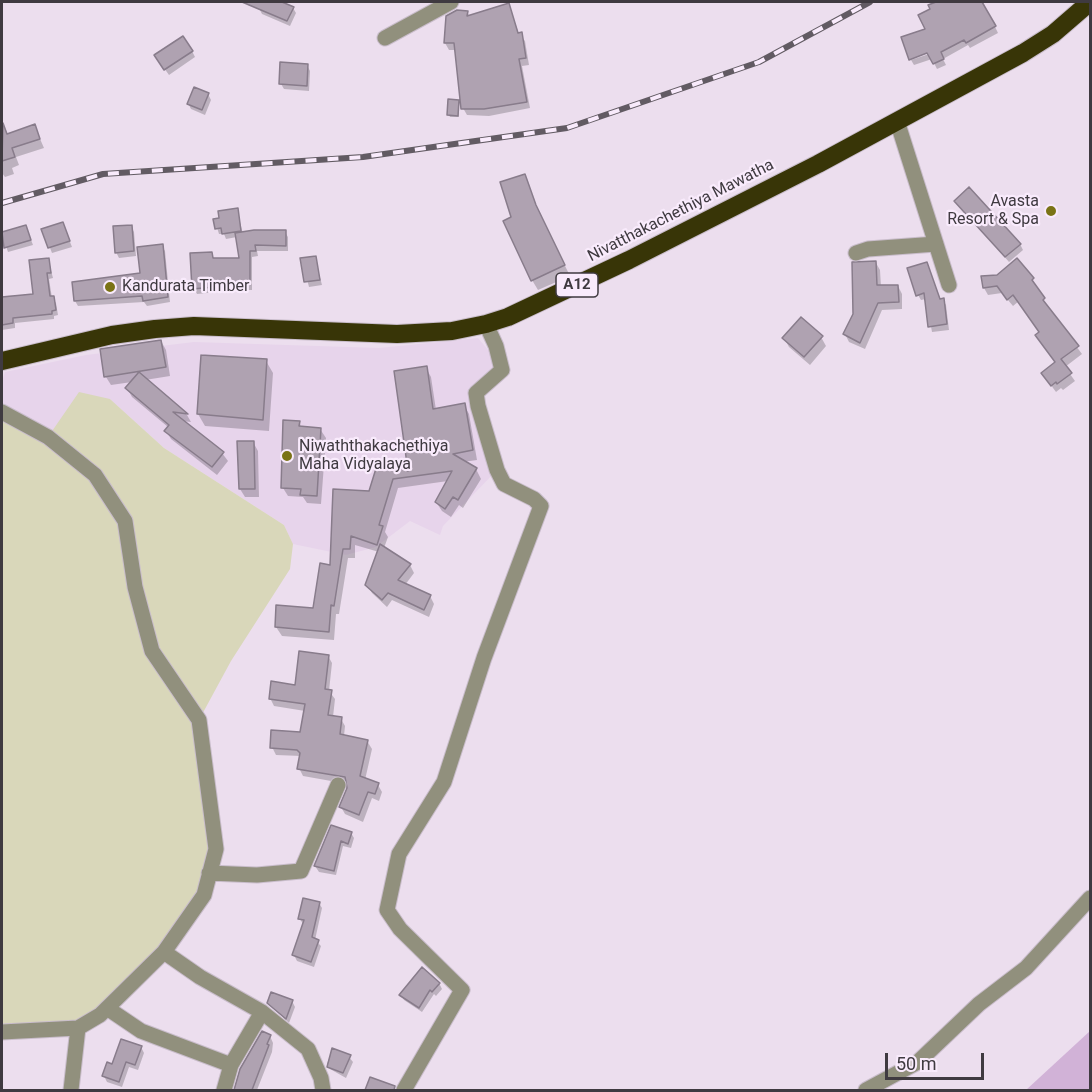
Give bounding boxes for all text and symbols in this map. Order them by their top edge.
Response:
street label: Nivatthakachethiya Mawatha [585,156,777,266]
place label: Avasta Resort & Spa [947,192,1039,230]
marker: Avasta Resort & Spa [1044,204,1058,218]
road number: A12 [556,273,598,297]
place label: Kandurata Timber [122,277,249,297]
marker: Kandurata Timber [103,280,117,294]
place label: Niwaththakachethiya Maha Vidyalaya [299,437,448,475]
marker: Niwaththakachethiya Maha Vidyalaya [280,449,294,463]
scale bar [888,1041,987,1079]
text: 50 m [896,1053,936,1074]

